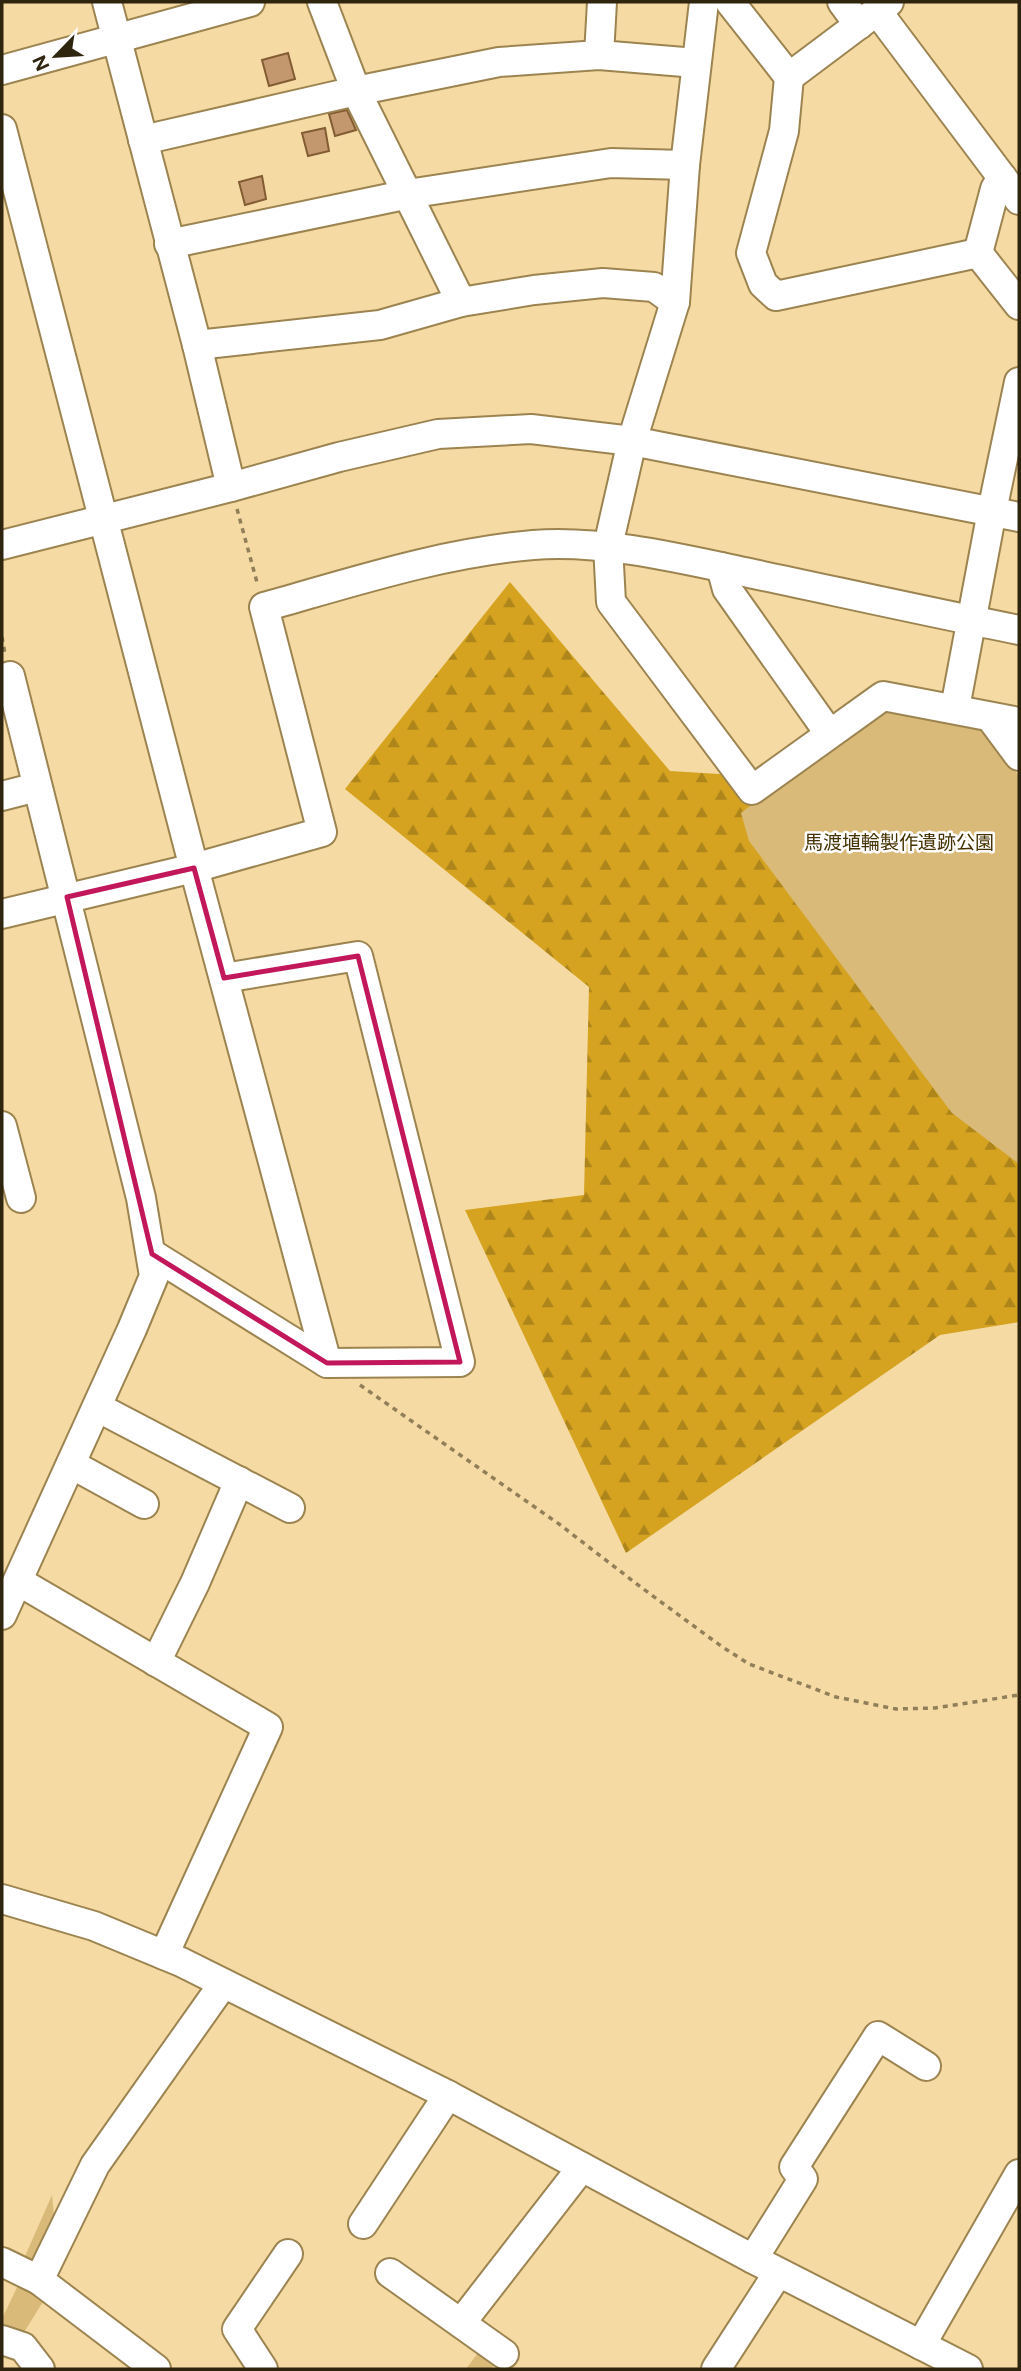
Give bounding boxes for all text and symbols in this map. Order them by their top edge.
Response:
north arrow [21,21,91,91]
text: N [28,51,55,74]
park label: 馬渡埴輪製作遺跡公園 [804,831,994,854]

